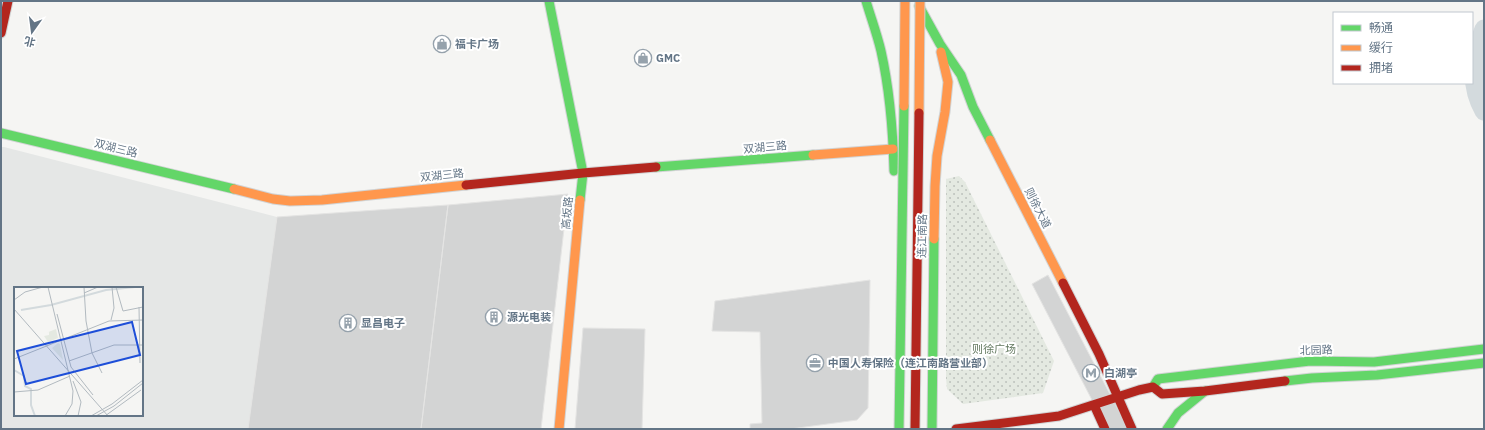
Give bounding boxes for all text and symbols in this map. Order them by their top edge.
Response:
north arrow [12,12,52,52]
legend [1333,12,1473,84]
text: 畅通 [1369,20,1393,35]
text: 北 [23,34,37,50]
shop icon: 福卡广场 [432,34,452,54]
place label: 福卡广场 [455,37,499,51]
text: 缓行 [1369,40,1393,55]
shop icon: GMC [633,48,653,68]
place label: GMC [656,51,680,65]
text: 拥堵 [1369,60,1393,75]
street label: 双湖三路 [93,136,139,160]
street label: 双湖三路 [742,138,788,156]
street label: 双湖三路 [419,166,465,184]
street label: 则徐大道 [1022,185,1054,231]
street label: 高坂路 [559,196,575,230]
street label: 连江南路 [915,214,929,258]
inset map [14,287,143,416]
building icon: 源光电装 [484,307,504,327]
place label: 源光电装 [507,310,551,324]
building icon: 显昌电子 [338,313,358,333]
place label: 显昌电子 [361,316,405,330]
park label: 则徐广场 [972,342,1016,356]
street label: 北园路 [1299,342,1333,358]
office icon: 中国人寿保险（连江南路营业部） [805,353,825,373]
place label: 中国人寿保险（连江南路营业部） [828,356,993,370]
metro station icon: 白湖亭 [1081,363,1101,383]
place label: 白湖亭 [1104,366,1137,380]

